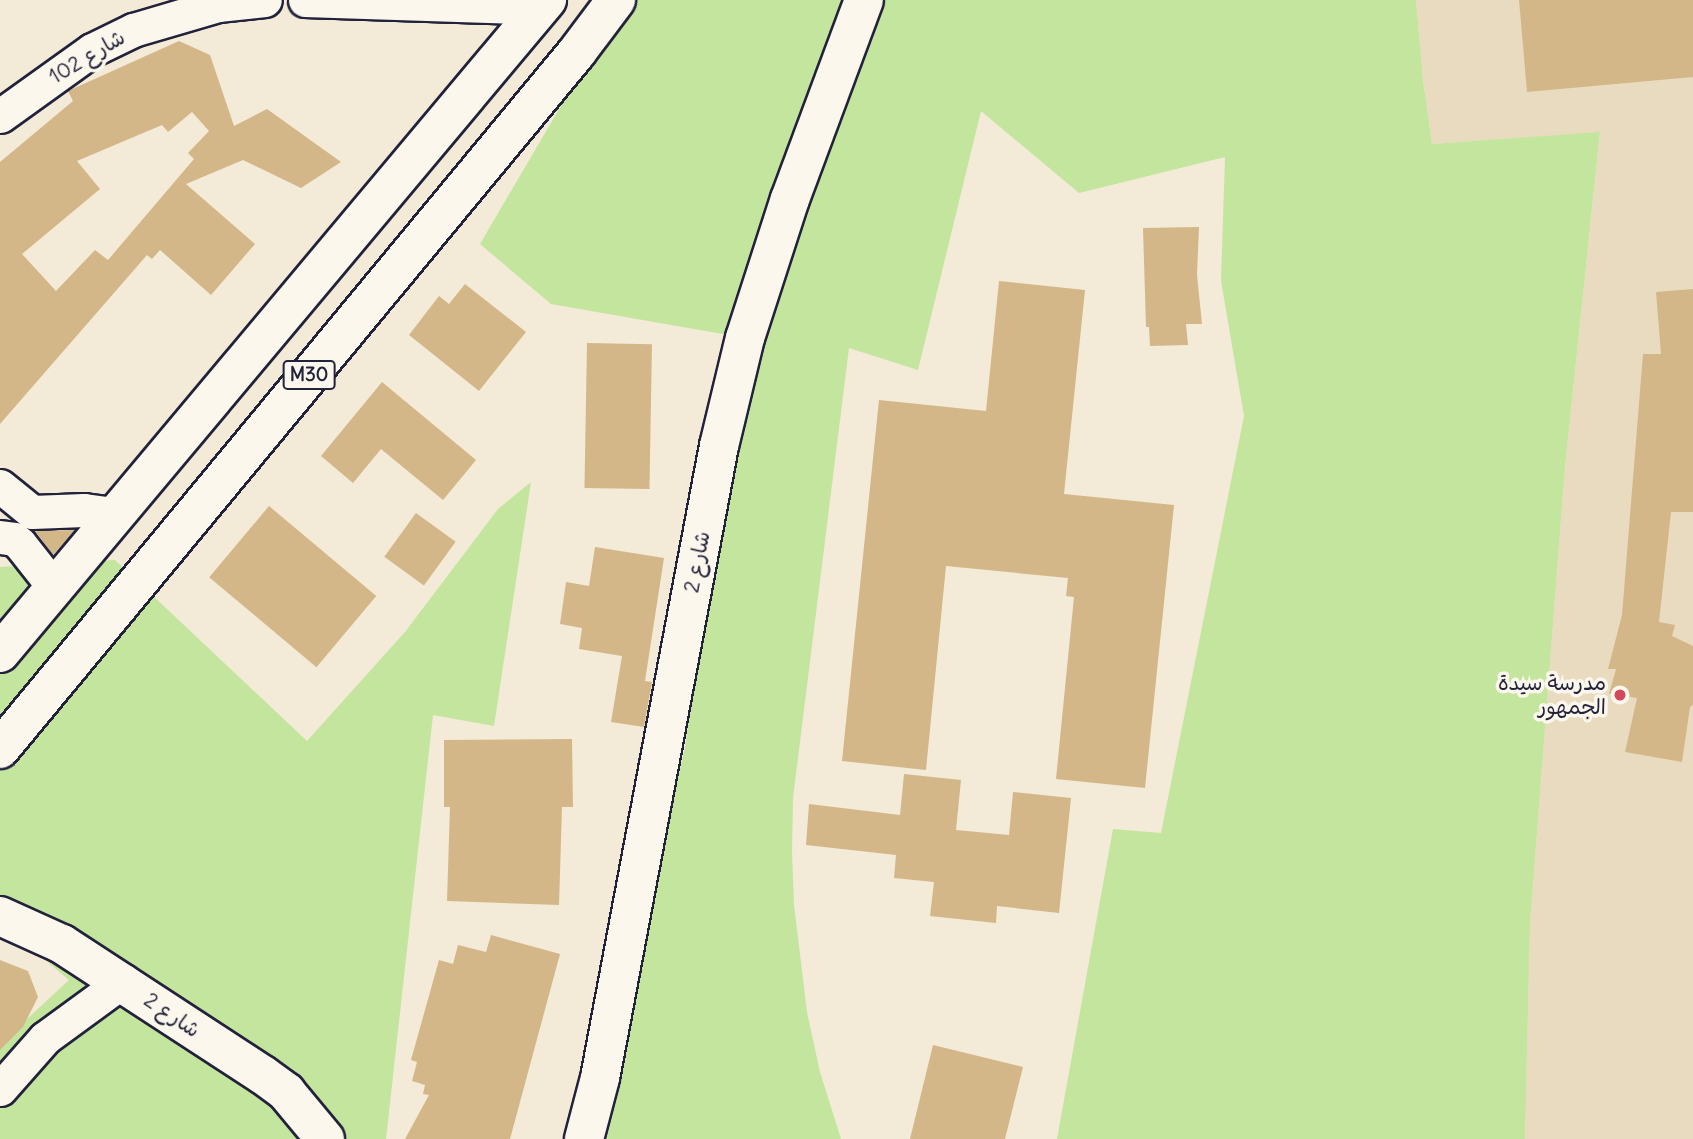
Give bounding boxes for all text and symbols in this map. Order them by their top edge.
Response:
street label: شارع 102 [44,25,130,89]
road number: M30 [281,360,337,390]
street label: شارع 2 [679,529,715,595]
place label: مدرسة سيدة الجمهور [1498,670,1606,720]
marker: مدرسة سيدة الجمهور [1612,687,1628,703]
street label: شارع 2 [139,987,205,1043]

